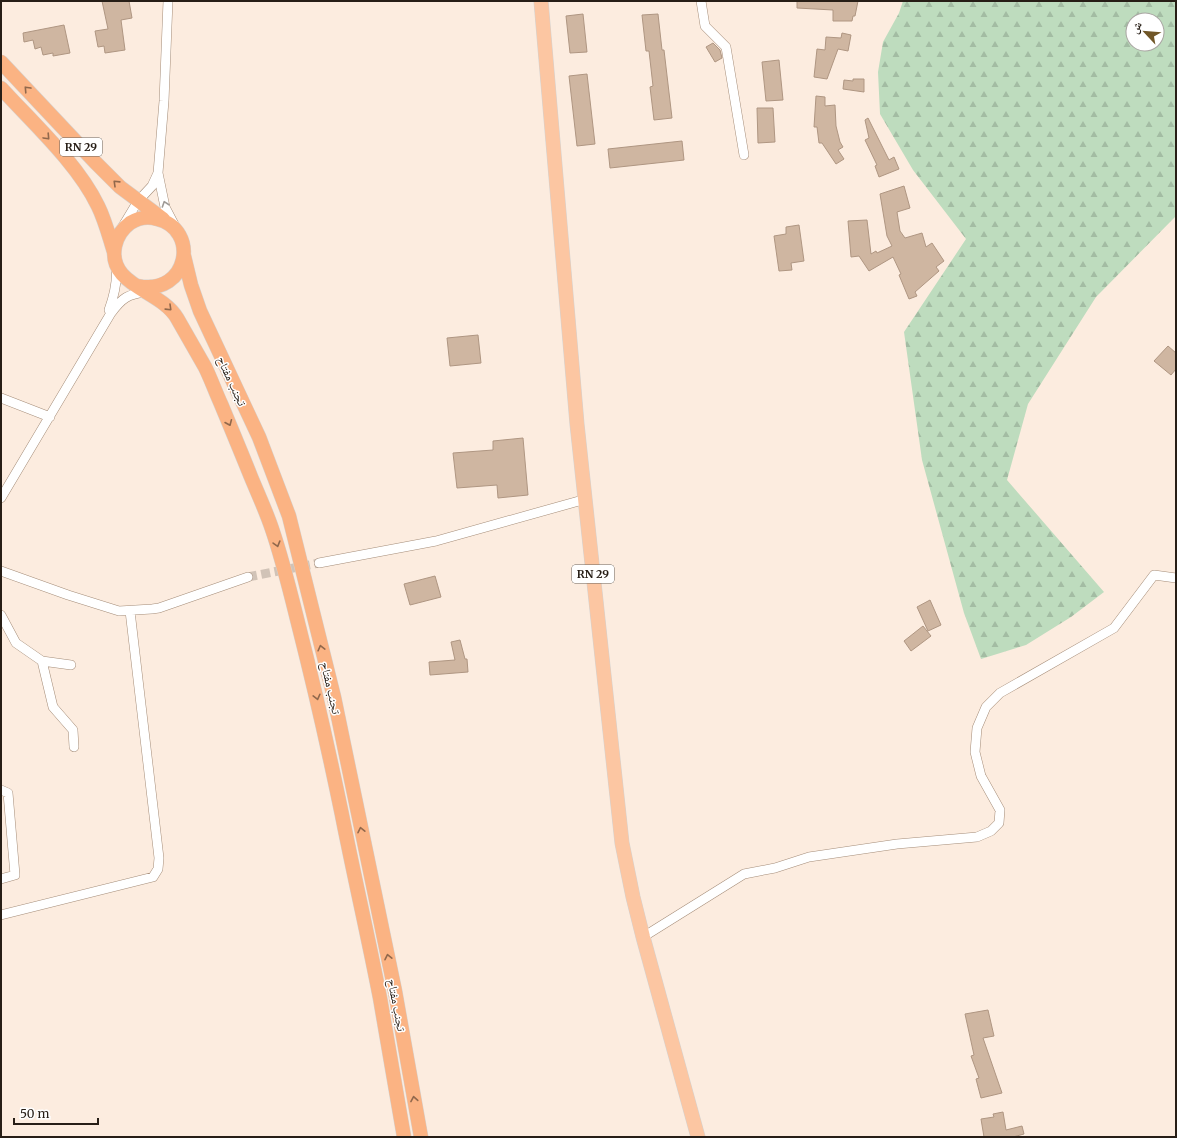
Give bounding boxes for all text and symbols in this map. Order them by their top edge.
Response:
north arrow [1125,12,1165,52]
text: ش [1127,19,1146,36]
one-way arrow [24,86,32,94]
one-way arrow [42,132,50,140]
road number: RN 29 [60,138,102,156]
one-way arrow [114,181,121,188]
one-way arrow [161,200,170,207]
one-way arrow [164,304,172,311]
street label: تجنب مفتاح [214,354,250,409]
one-way arrow [224,419,232,427]
one-way arrow [272,540,281,547]
road number: RN 29 [572,565,614,583]
one-way arrow [318,645,326,651]
street label: تجنب مفتاح [317,660,344,716]
one-way arrow [312,693,321,700]
one-way arrow [358,827,366,833]
one-way arrow [384,954,392,960]
street label: تجنب مفتاح [384,977,410,1033]
one-way arrow [410,1095,419,1102]
scale bar [14,1100,98,1126]
text: 50 m [20,1106,49,1121]

